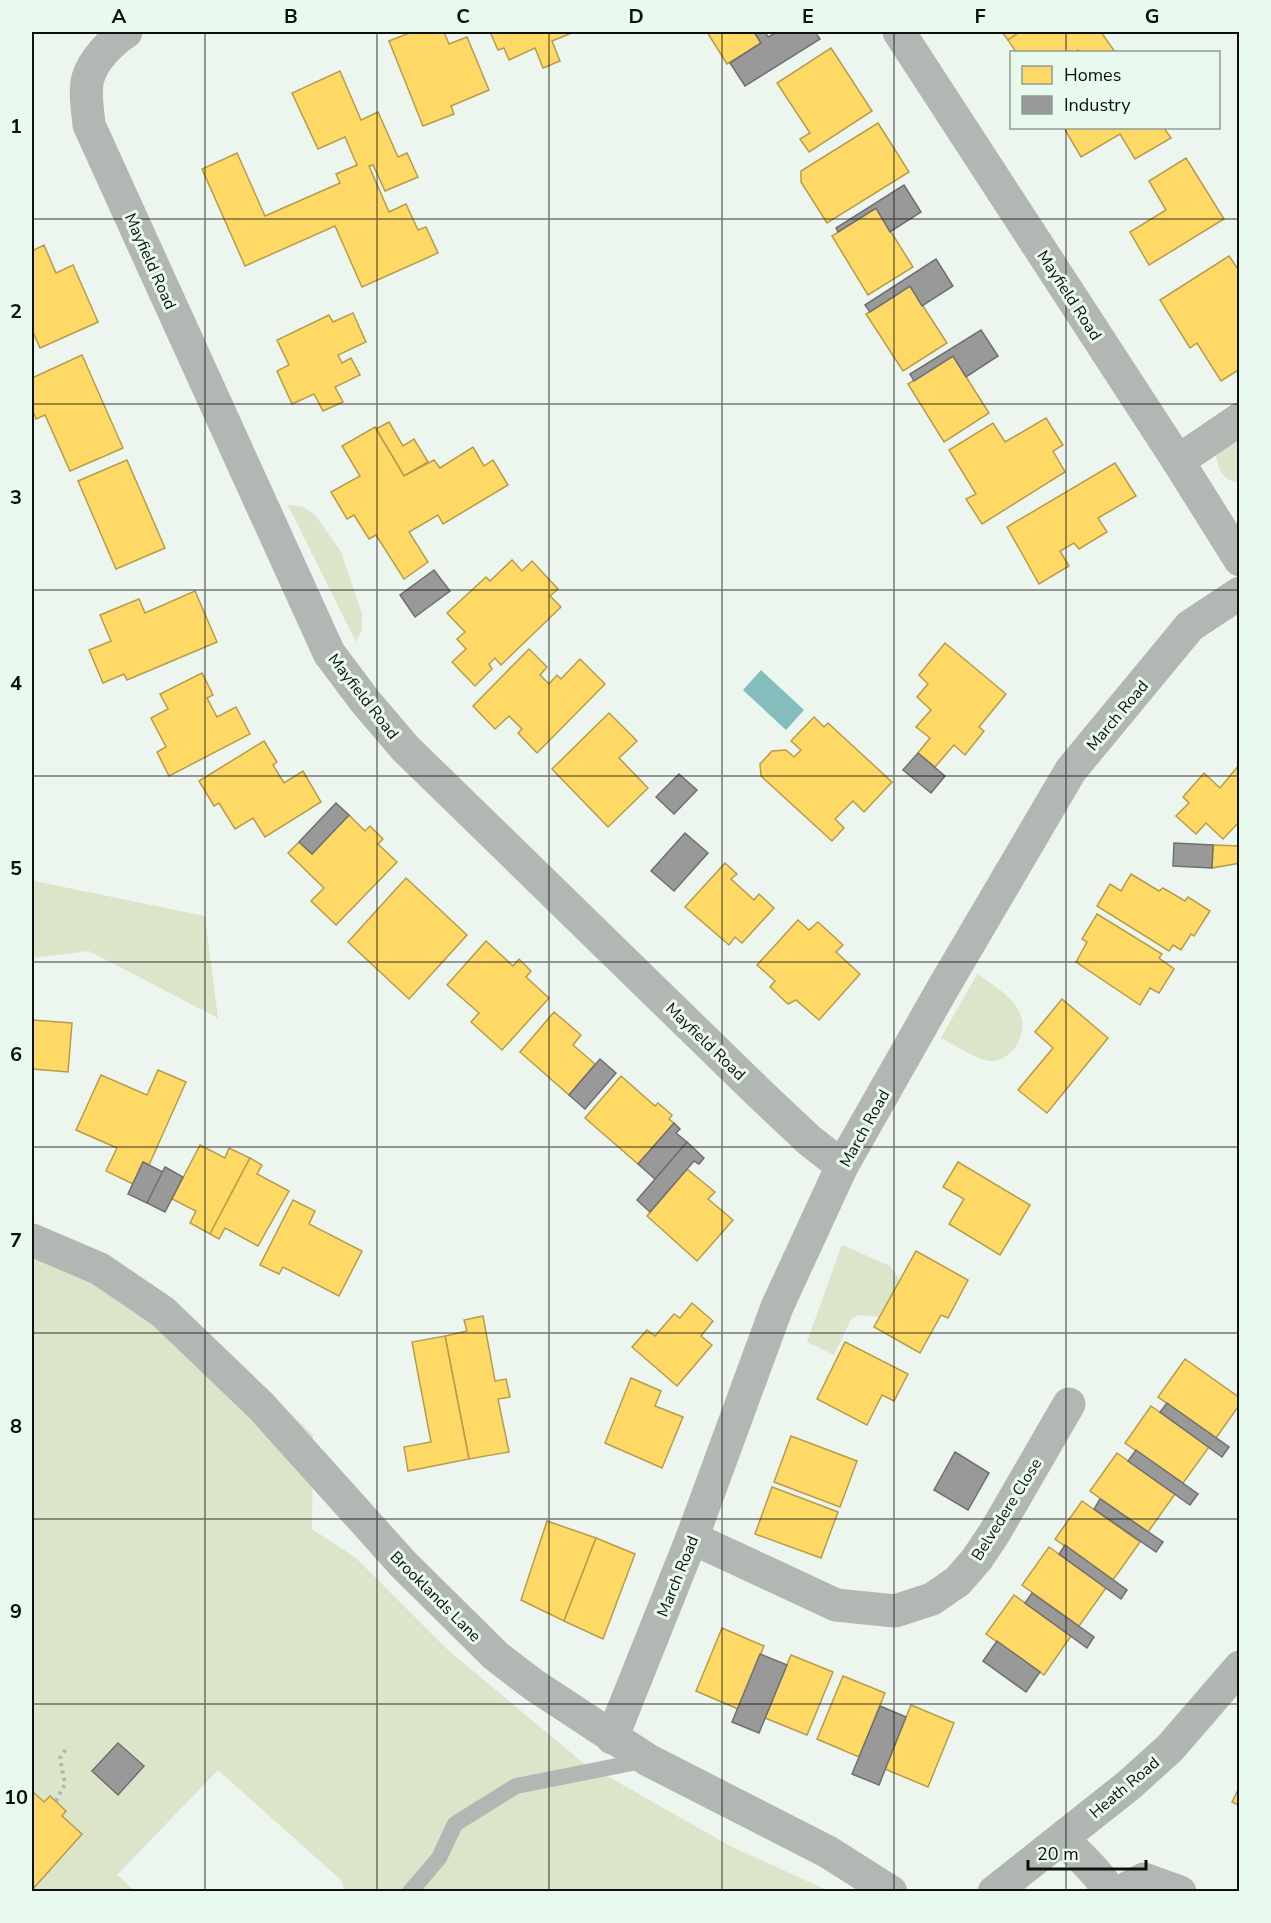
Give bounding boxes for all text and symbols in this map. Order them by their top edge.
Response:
text: A [112,3,127,30]
text: B [284,3,298,30]
text: C [456,3,470,30]
text: D [628,3,644,30]
text: E [802,3,814,30]
text: F [974,3,986,30]
text: G [1145,3,1159,30]
legend [1010,51,1220,129]
text: Homes [1064,63,1121,87]
text: Industry [1064,93,1131,117]
text: 1 [10,113,22,140]
street label: Mayfield Road [119,210,181,313]
street label: Mayfield Road [1032,246,1106,345]
text: 2 [10,298,22,325]
text: 3 [10,484,22,511]
street label: Mayfield Road [323,649,404,744]
text: 4 [10,670,22,697]
street label: March Road [1082,676,1154,756]
text: 5 [10,855,22,882]
street label: Mayfield Road [661,998,750,1085]
text: 6 [10,1041,22,1068]
street label: March Road [834,1086,895,1171]
text: 7 [10,1227,22,1254]
text: 8 [10,1413,22,1440]
street label: Belvedere Close [966,1454,1047,1565]
street label: March Road [652,1533,704,1620]
street label: Brooklands Lane [385,1546,486,1647]
text: 9 [10,1598,22,1625]
street label: Heath Road [1085,1752,1164,1824]
text: 10 [4,1784,28,1811]
scale bar [1028,1833,1146,1871]
text: 20 m [1037,1842,1079,1866]

